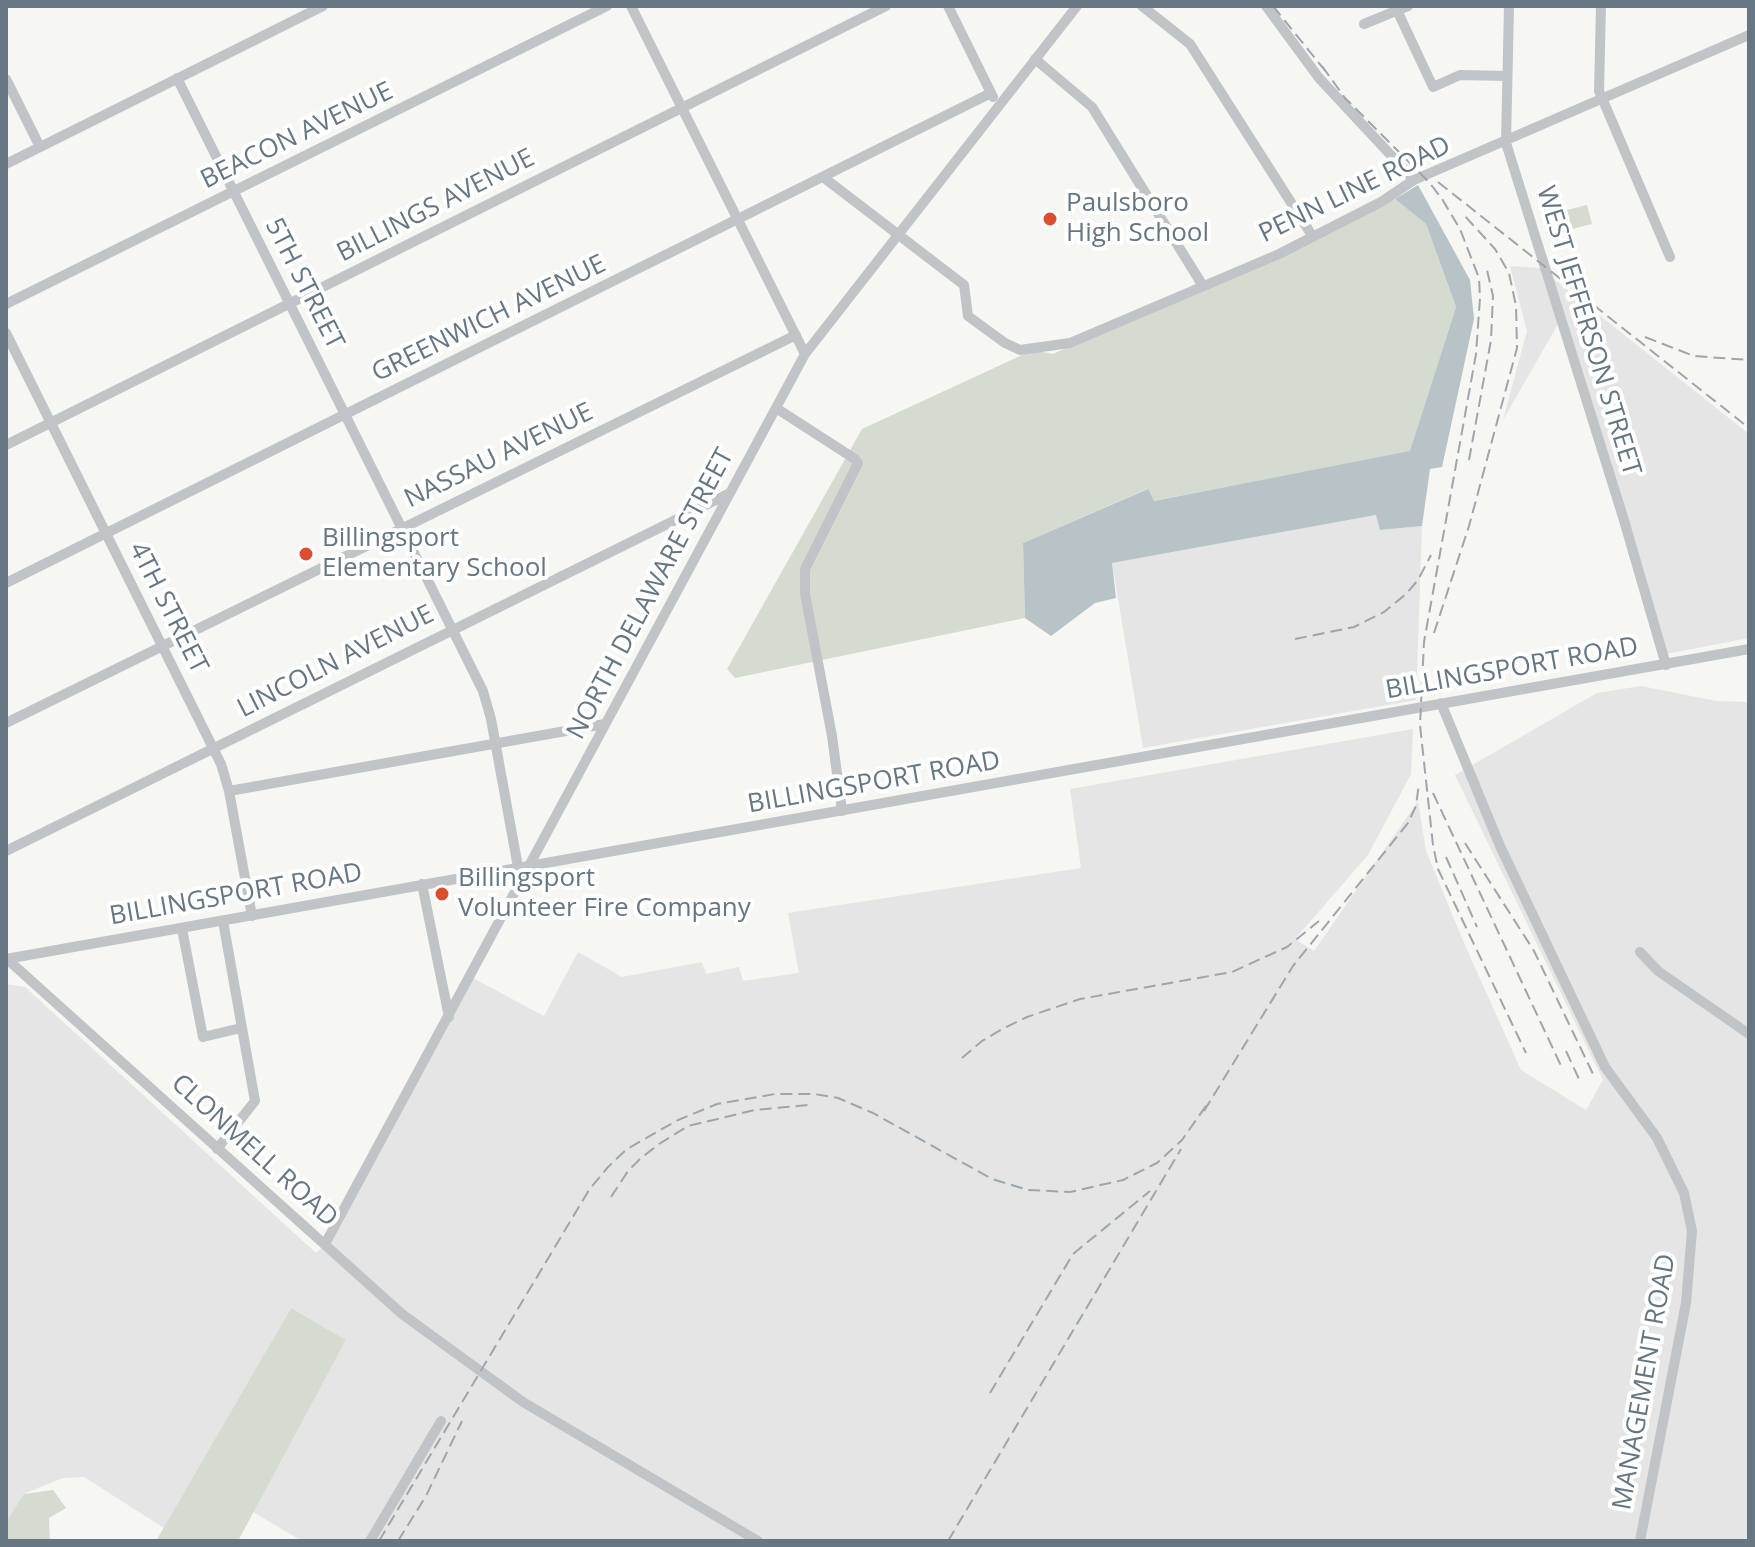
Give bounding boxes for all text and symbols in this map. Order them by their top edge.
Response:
street label: BEACON AVENUE [196,76,398,196]
street label: PENN LINE ROAD [1254,130,1456,250]
street label: BILLINGS AVENUE [332,143,540,269]
street label: WEST JEFFERSON STREET [1529,182,1647,480]
place label: Paulsboro High School [1066,188,1209,250]
marker: Paulsboro High School [1041,210,1059,228]
street label: 5TH STREET [258,213,350,355]
street label: GREENWICH AVENUE [367,249,611,389]
street label: NASSAU AVENUE [400,397,598,515]
street label: NORTH DELAWARE STREET [561,443,741,745]
place label: Billingsport Elementary School [322,523,547,584]
street label: 4TH STREET [122,537,214,679]
marker: Billingsport Elementary School [297,545,315,563]
street label: LINCOLN AVENUE [233,599,439,725]
street label: BILLINGSPORT ROAD [1383,631,1641,707]
street label: BILLINGSPORT ROAD [745,745,1003,821]
street label: BILLINGSPORT ROAD [107,857,365,933]
place label: Billingsport Volunteer Fire Company [458,863,751,924]
marker: Billingsport Volunteer Fire Company [433,885,451,903]
street label: CLONMELL ROAD [164,1068,344,1234]
street label: MANAGEMENT ROAD [1607,1252,1683,1512]

